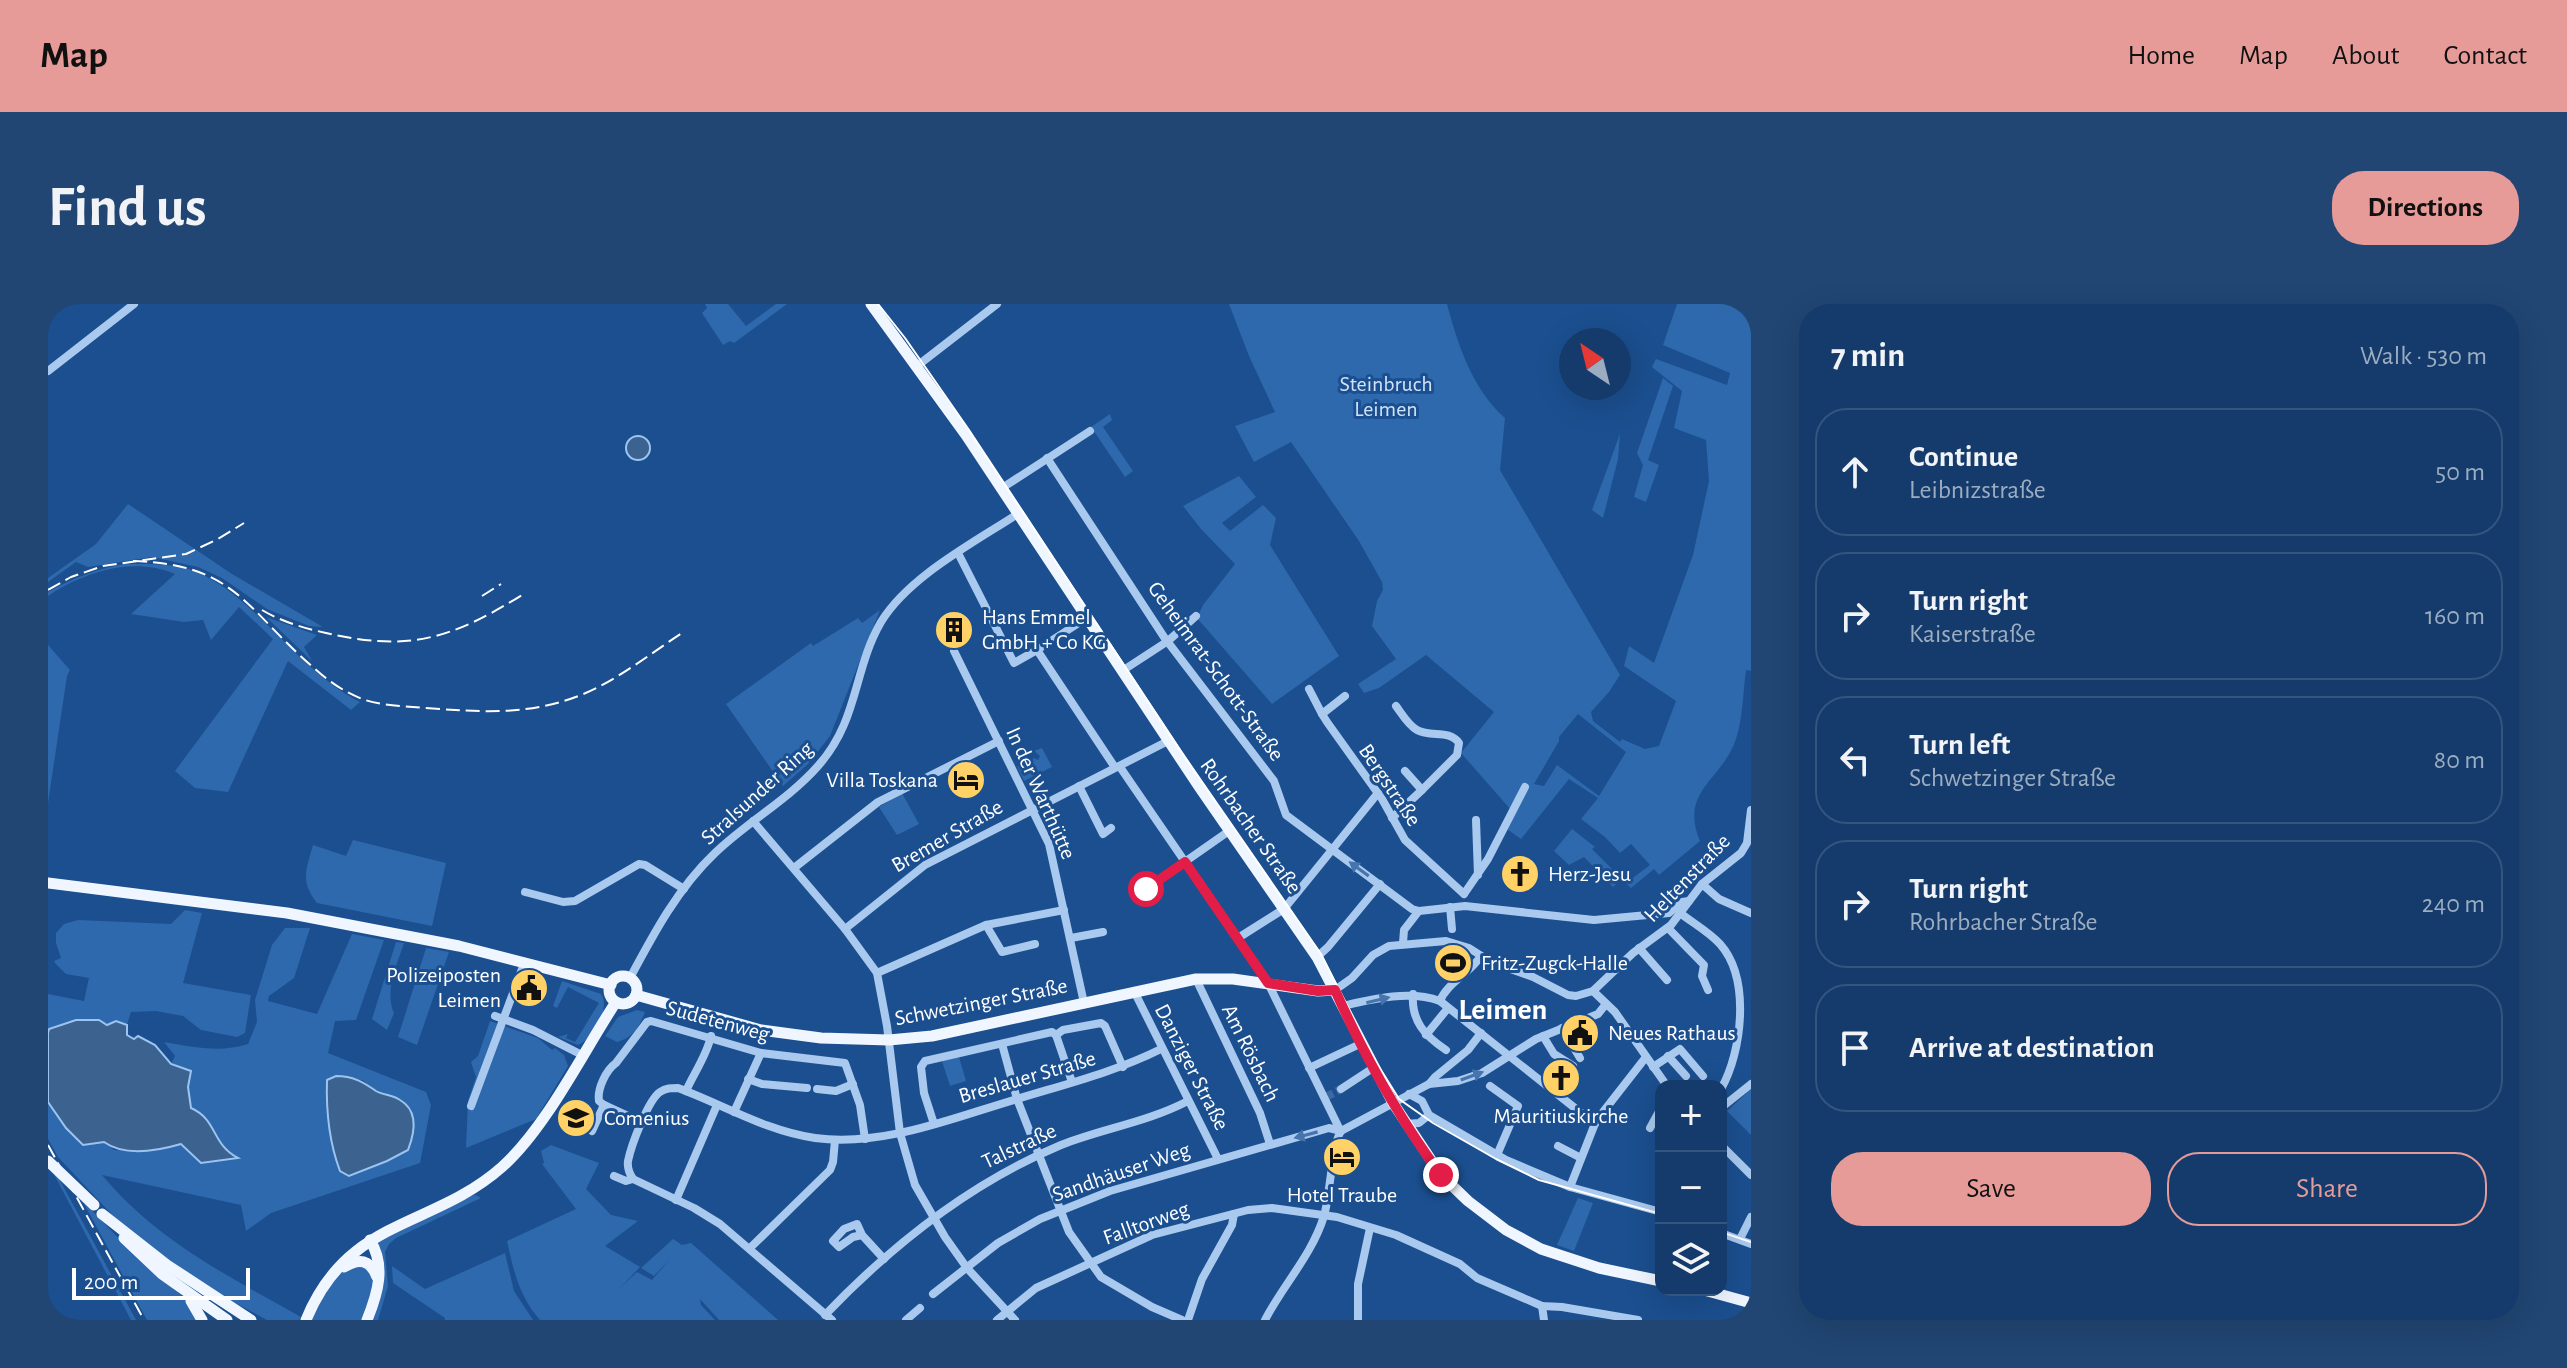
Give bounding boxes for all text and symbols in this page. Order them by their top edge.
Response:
text: Map [40,37,108,75]
text: Home [2128,42,2195,70]
text: Map [2239,42,2288,70]
text: About [2332,42,2400,70]
text: Contact [2444,42,2527,70]
button: Directions [2332,171,2519,245]
text: Find us [48,180,206,236]
north arrow [1559,328,1631,400]
text: 7 min [1831,339,1905,373]
text: Walk · 530 m [2360,343,2487,369]
park label: Steinbruch Leimen [1339,373,1433,420]
text: Continue [1909,442,2018,472]
icon: ahead [1833,450,1877,494]
text: 50 m [2435,459,2485,485]
text: Leibnizstraße [1909,477,2046,503]
street label: Geheimrat-Schott-Straße [1144,577,1288,765]
text: Turn right [1909,586,2028,616]
icon: right [1833,594,1877,638]
text: 160 m [2425,603,2485,629]
place label: Hans Emmel GmbH + Co KG [982,606,1106,653]
building icon: Hans Emmel GmbH + Co KG [933,609,975,651]
text: Kaiserstraße [1909,621,2036,647]
street label: In der Warthütte [1002,724,1080,862]
text: Turn left [1909,730,2010,760]
street label: Stralsunder Ring [697,737,817,849]
icon: left [1833,738,1877,782]
street label: Bergstraße [1355,740,1425,830]
text: 80 m [2434,747,2485,773]
street label: Rohrbacher Straße [1196,754,1306,898]
hotel icon: Villa Toskana [945,759,987,801]
text: Schwetzinger Straße [1909,765,2116,791]
place label: Villa Toskana [826,769,938,791]
street label: Bremer Straße [888,795,1006,877]
street label: Heltenstraße [1640,830,1734,926]
church icon: Herz-Jesu [1499,853,1541,895]
one-way arrow [1348,861,1370,877]
place label: Herz-Jesu [1548,863,1631,885]
route start [1128,871,1164,907]
text: Turn right [1909,874,2028,904]
icon: right [1833,882,1877,926]
text: 240 m [2422,891,2485,917]
text: Rohrbacher Straße [1909,909,2098,935]
sports icon: Fritz-Zugck-Halle [1432,942,1474,984]
place label: Fritz-Zugck-Halle [1481,952,1628,974]
place label: Polizeiposten Leimen [386,964,501,1011]
public building icon: Polizeiposten Leimen [508,967,550,1009]
street label: Schwetzinger Straße [893,974,1069,1030]
one-way arrow [1365,993,1390,1006]
district label: Leimen [1458,995,1548,1025]
street label: Sudetenweg [664,997,772,1045]
street label: Danziger Straße [1151,1000,1233,1134]
street label: Am Rösbach [1218,1001,1284,1105]
public building icon: Neues Rathaus [1559,1012,1601,1054]
place label: Neues Rathaus [1608,1022,1736,1044]
icon: arrive [1833,1026,1877,1070]
text: Arrive at destination [1909,1033,2155,1063]
street label: Breslauer Straße [956,1047,1098,1107]
church icon: Mauritiuskirche [1540,1057,1582,1099]
one-way arrow [1460,1069,1484,1081]
map controls [1655,1080,1727,1296]
button: + [1655,1080,1727,1152]
school or university icon: Comenius [555,1097,597,1139]
place label: Mauritiuskirche [1494,1105,1628,1127]
place label: Comenius [604,1107,689,1129]
street label: Talstraße [978,1119,1060,1173]
one-way arrow [1293,1129,1318,1141]
hotel icon: Hotel Traube [1321,1136,1363,1178]
street label: Sandhäuser Weg [1049,1138,1193,1206]
button: − [1655,1152,1727,1224]
button: Save [1831,1152,2151,1226]
button: Share [2167,1152,2487,1226]
route end [1423,1157,1459,1193]
place label: Hotel Traube [1287,1184,1397,1206]
street label: Falltorweg [1100,1197,1192,1249]
button: layers [1655,1224,1727,1296]
scale bar [72,1264,250,1300]
text: 200 m [84,1271,138,1293]

